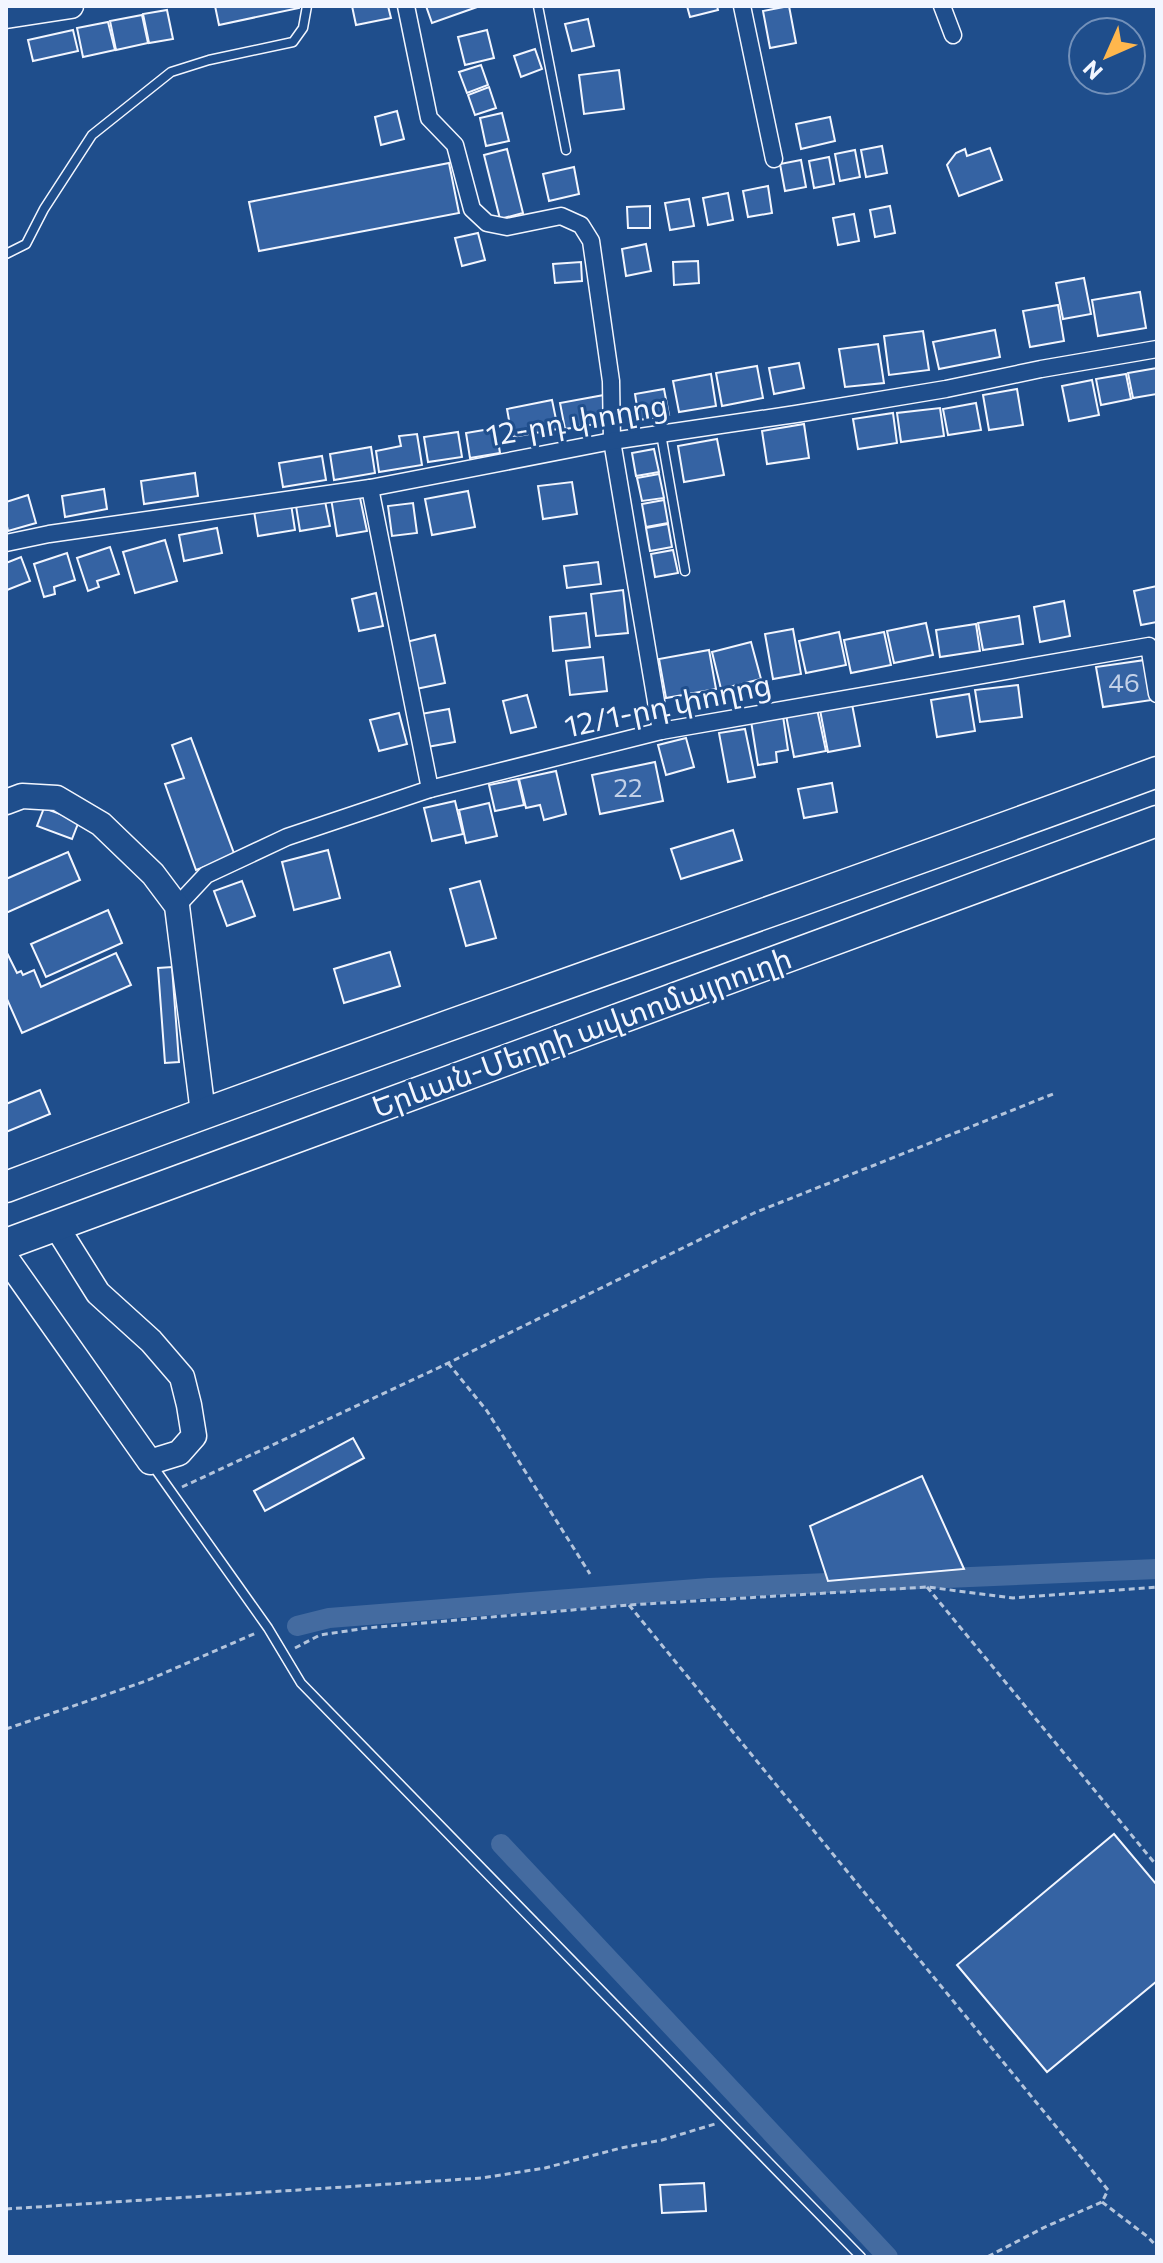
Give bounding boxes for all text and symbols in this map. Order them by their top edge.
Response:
north arrow [1067,16,1147,96]
text: N [1077,55,1108,86]
street label: 12-րդ փողոց [483,384,671,454]
street label: 12/1-րդ փողոց [561,664,774,744]
house number: 46 [1108,666,1140,697]
house number: 22 [614,771,642,802]
street label: Երևան-Մեղրի ավտոմայրուղի [366,937,796,1125]

